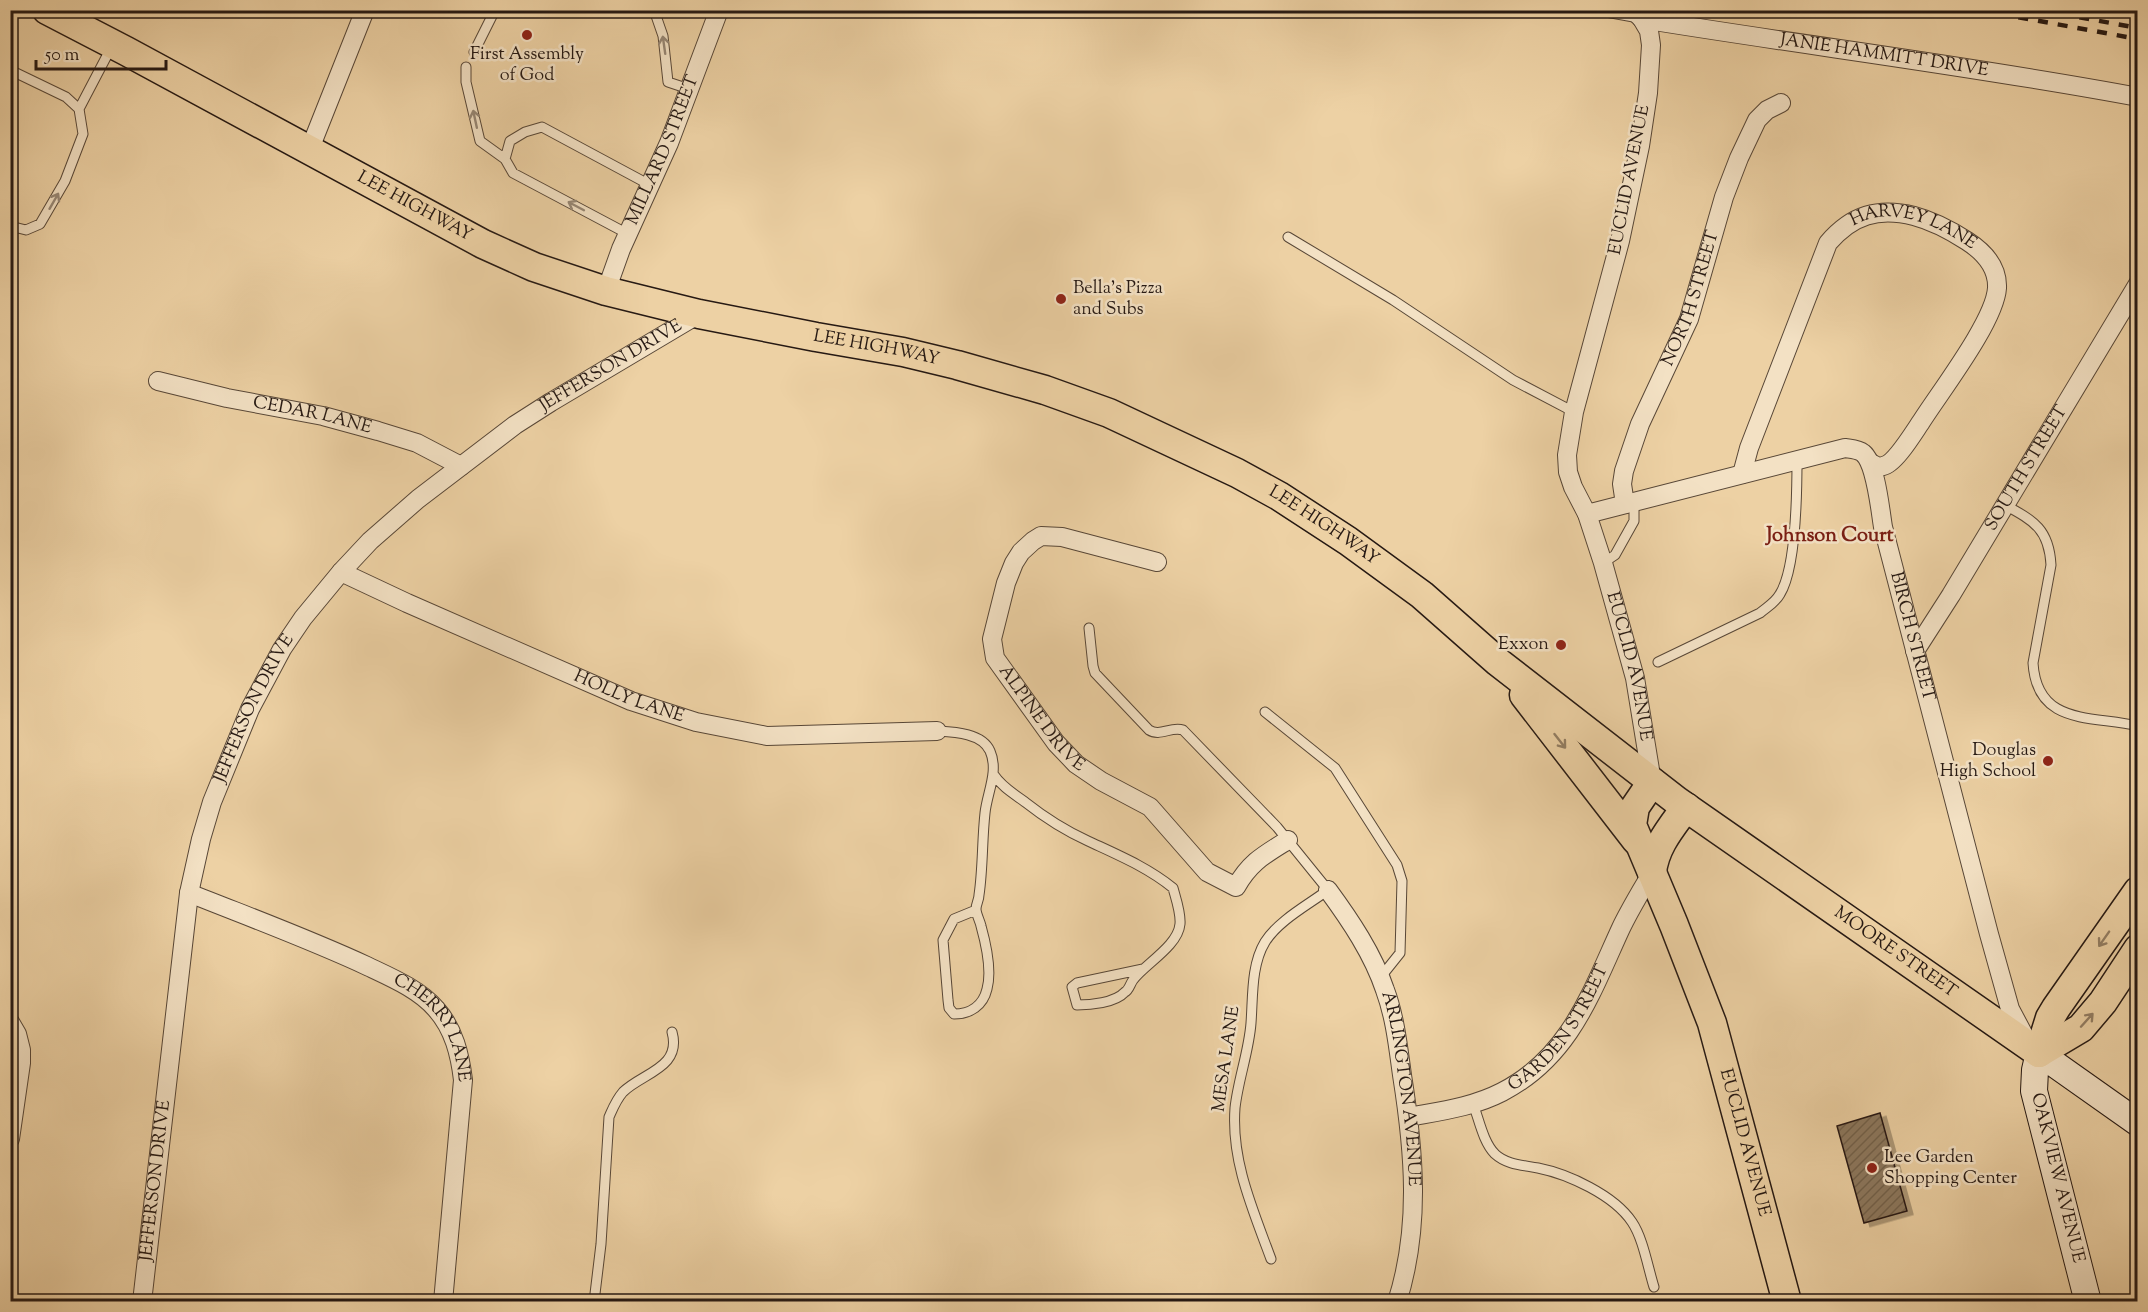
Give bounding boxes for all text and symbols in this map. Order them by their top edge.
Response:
street label: JANIE HAMMITT DRIVE [1777,27,1990,84]
marker: First Assembly of God [520,28,534,42]
scale bar [36,33,166,71]
one-way arrow [658,36,669,56]
place label: First Assembly of God [470,42,584,89]
text: 50 m [44,43,80,69]
street label: MILLARD STREET [620,71,706,230]
street label: EUCLID AVENUE [1603,103,1657,257]
one-way arrow [469,110,480,130]
street label: LEE HIGHWAY [352,165,477,249]
one-way arrow [48,193,60,210]
street label: HARVEY LANE [1846,199,1982,257]
one-way arrow [568,200,585,212]
street label: NORTH STREET [1656,227,1727,371]
place label: Bella's Pizza and Subs [1073,276,1163,323]
marker: Bella's Pizza and Subs [1054,292,1068,306]
street label: JEFFERSON DRIVE [534,314,687,420]
street label: LEE HIGHWAY [811,324,942,373]
street label: CEDAR LANE [251,390,375,442]
street label: SOUTH STREET [1979,401,2075,536]
street label: LEE HIGHWAY [1264,480,1384,572]
district label: Johnson Court [1764,522,1894,551]
street label: BIRCH STREET [1882,569,1941,704]
street label: EUCLID AVENUE [1599,589,1658,743]
street label: JEFFERSON DRIVE [208,629,301,788]
place label: Exxon [1498,632,1549,658]
marker: Exxon [1554,638,1568,652]
street label: ALPINE DRIVE [991,660,1090,779]
street label: HOLLY LANE [569,664,687,730]
one-way arrow [1553,733,1566,749]
place label: Douglas High School [1940,738,2036,785]
marker: Douglas High School [2041,754,2055,768]
street label: MOORE STREET [1828,901,1963,1005]
one-way arrow [2098,930,2110,946]
street label: GARDEN STREET [1503,960,1616,1099]
street label: CHERRY LANE [388,968,476,1084]
street label: ARLINGTON AVENUE [1373,988,1426,1187]
street label: MESA LANE [1207,1004,1247,1114]
one-way arrow [2080,1013,2094,1028]
street label: EUCLID AVENUE [1712,1066,1777,1220]
street label: OAKVIEW AVENUE [2023,1090,2091,1266]
street label: JEFFERSON DRIVE [134,1099,178,1264]
place label: Lee Garden Shopping Center [1884,1145,2017,1192]
marker: Lee Garden Shopping Center [1865,1161,1879,1175]

